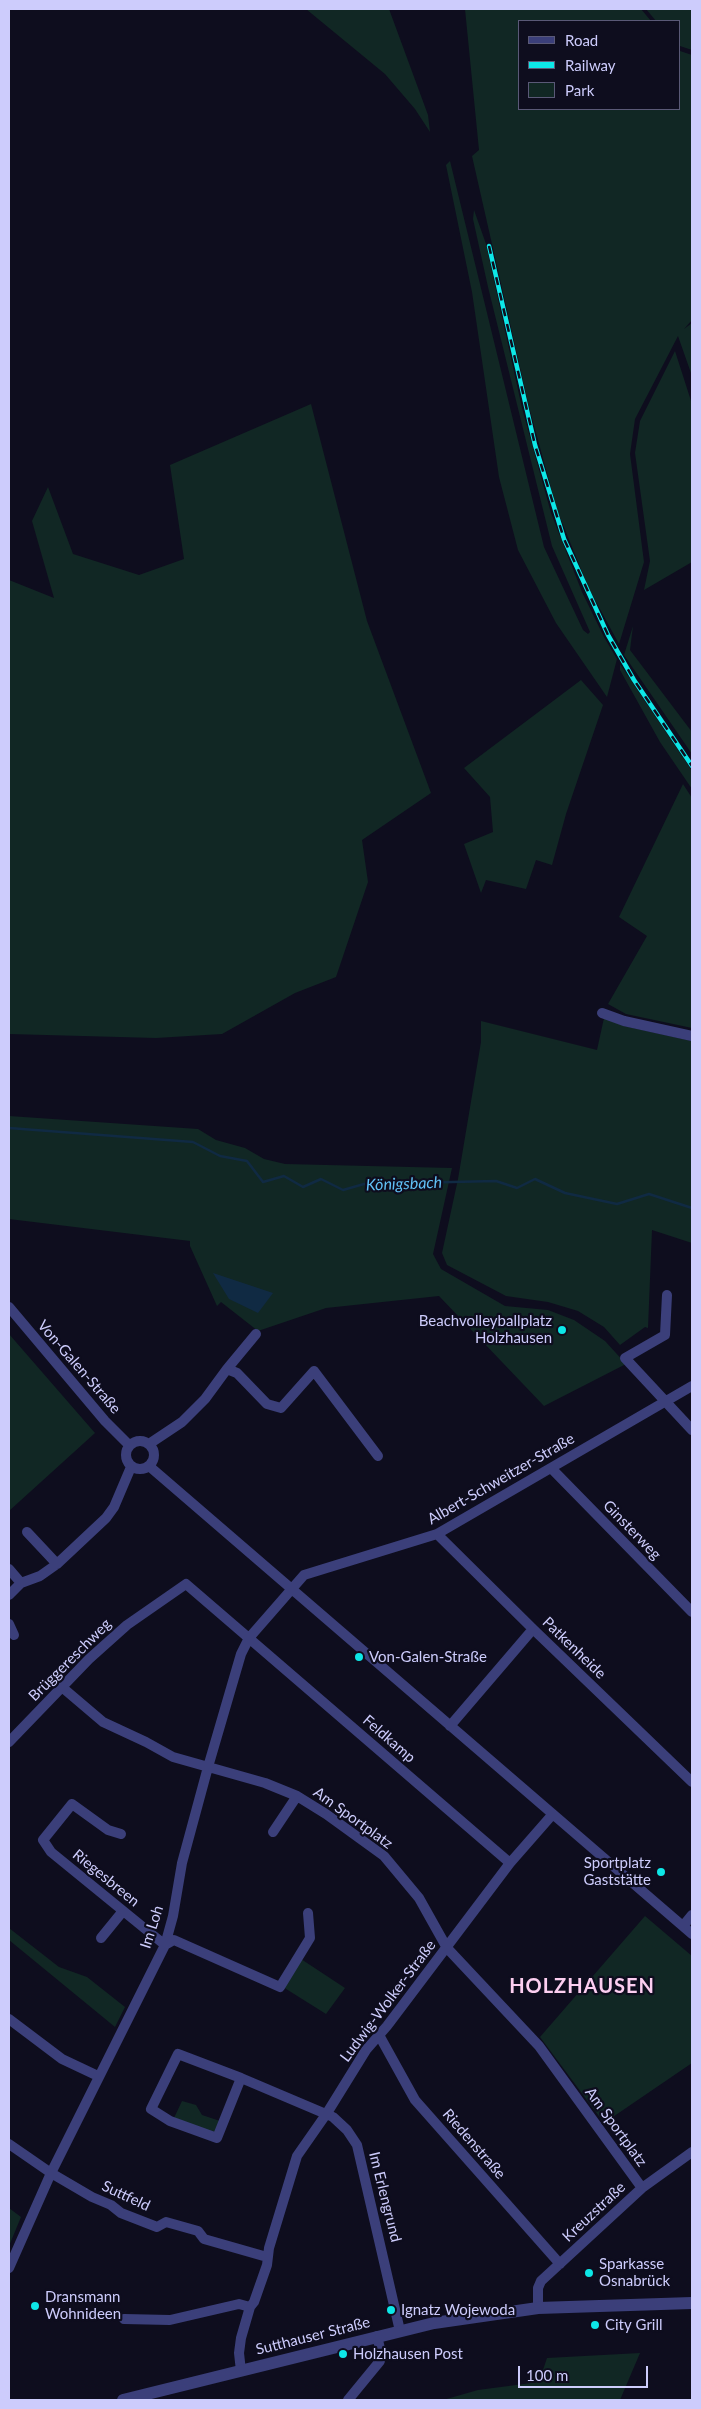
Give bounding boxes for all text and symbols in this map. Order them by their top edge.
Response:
legend [518,20,681,110]
text: Road [565,31,598,49]
text: Railway [565,56,616,74]
text: Park [565,81,594,99]
water label: Königsbach [366,1173,442,1195]
place label: Beachvolleyballplatz Holzhausen [419,1312,552,1347]
street label: Von-Galen-Straße [34,1317,124,1417]
marker: Beachvolleyballplatz Holzhausen [556,1324,568,1336]
street label: Albert-Schweitzer-Straße [424,1430,578,1528]
street label: Ginsterweg [599,1497,665,1563]
street label: Patkenheide [539,1613,609,1683]
street label: Brüggereschweg [25,1615,115,1705]
place label: Von-Galen-Straße [369,1648,487,1666]
marker: Von-Galen-Straße [353,1651,365,1663]
street label: Feldkamp [359,1711,419,1767]
street label: Am Sportplatz [310,1783,396,1853]
street label: Riegesbreen [69,1846,143,1910]
place label: Sportplatz Gaststätte [583,1854,651,1889]
marker: Sportplatz Gaststätte [655,1866,667,1878]
street label: Im Loh [137,1903,167,1951]
street label: Ludwig-Wolker-Straße [336,1937,440,2065]
district label: HOLZHAUSEN [508,1975,656,1999]
street label: Am Sportplatz [581,2084,651,2170]
street label: Riedenstraße [439,2105,509,2183]
street label: Im Erlengrund [365,2150,405,2244]
street label: Suttfeld [99,2177,153,2215]
street label: Kreuzstraße [559,2178,629,2246]
place label: Sparkasse Osnabrück [599,2255,670,2290]
marker: Sparkasse Osnabrück [583,2267,595,2279]
place label: Dransmann Wohnideen [45,2288,121,2323]
marker: Dransmann Wohnideen [29,2300,41,2312]
place label: Ignatz Wojewoda [401,2301,515,2319]
marker: Ignatz Wojewoda [385,2304,397,2316]
street label: Sutthauser Straße [254,2313,372,2359]
place label: City Grill [605,2316,663,2334]
marker: City Grill [589,2319,601,2331]
place label: Holzhausen Post [353,2345,463,2363]
marker: Holzhausen Post [337,2348,349,2360]
scale bar [521,2356,651,2388]
text: 100 m [526,2366,568,2384]

